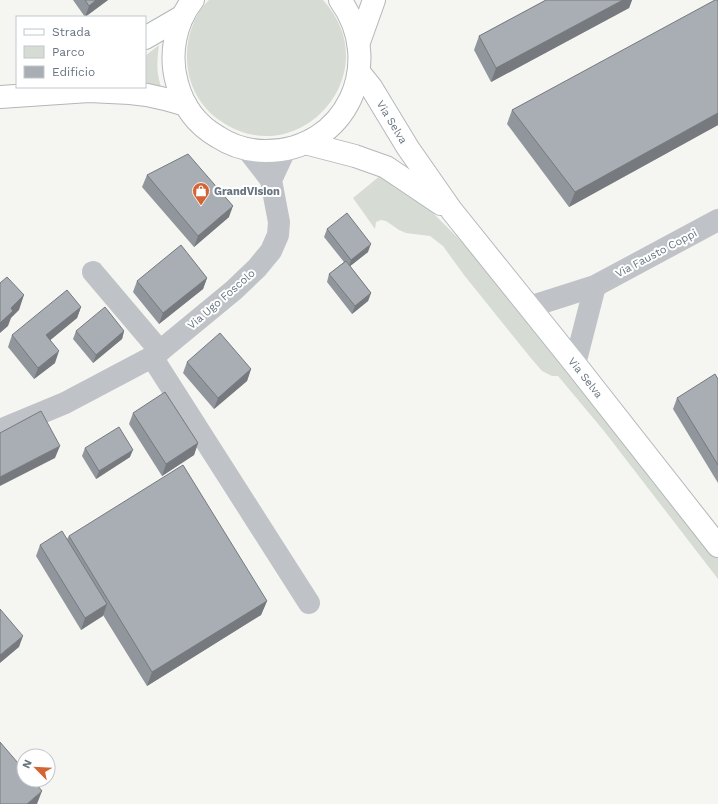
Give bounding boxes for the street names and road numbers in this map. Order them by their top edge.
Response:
street label: Via Selva [374,98,410,146]
street label: Via Fausto Coppi [613,226,699,280]
street label: Via Ugo Foscolo [185,267,258,332]
street label: Via Selva [565,355,605,401]

